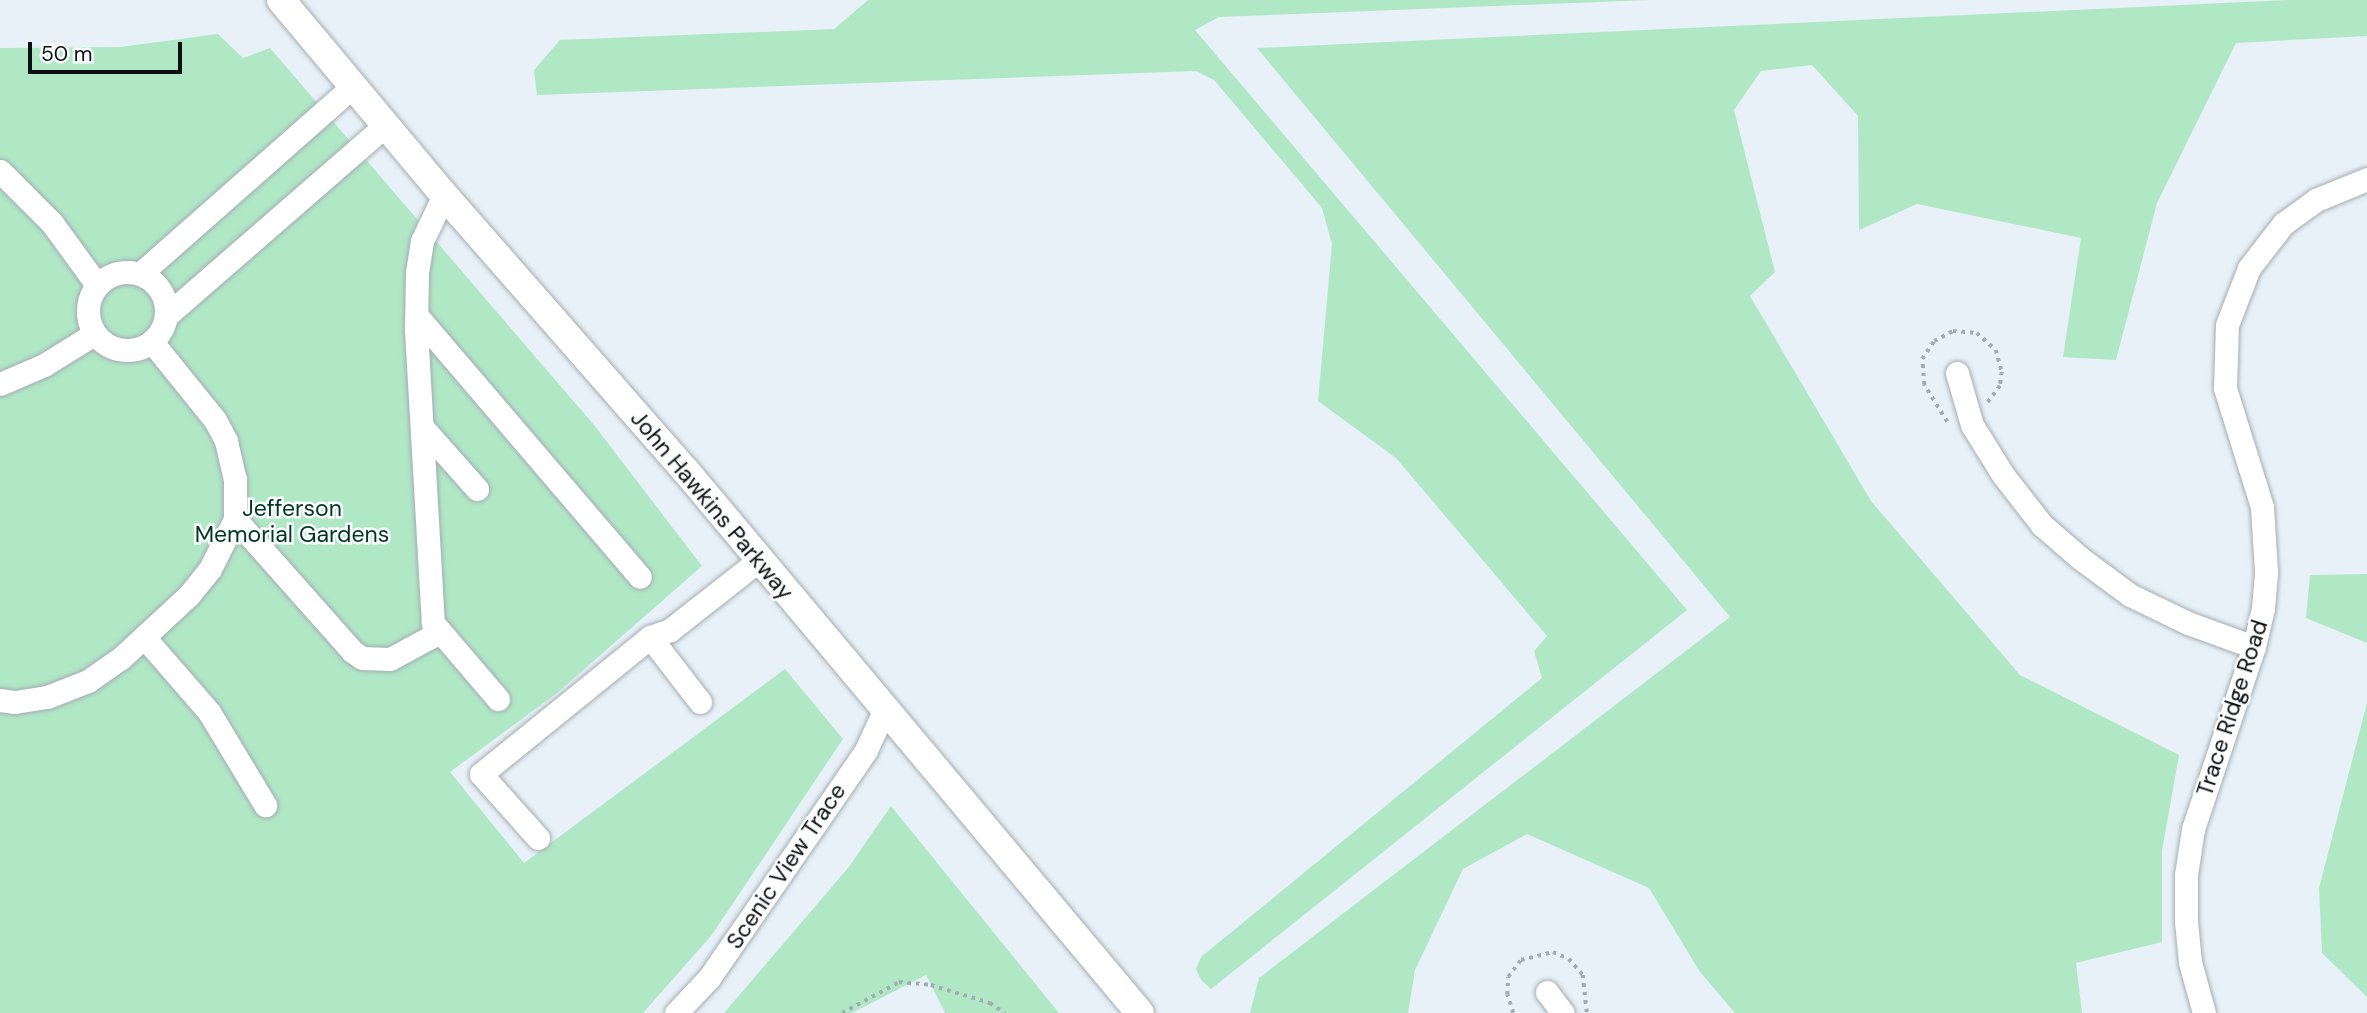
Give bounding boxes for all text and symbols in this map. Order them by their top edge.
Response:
scale bar [32,28,186,72]
text: 50 m [41,40,92,68]
street label: John Hawkins Parkway [625,405,799,605]
park label: Jefferson Memorial Gardens [195,494,389,548]
street label: Trace Ridge Road [2190,616,2274,800]
street label: Scenic View Trace [720,778,852,954]

